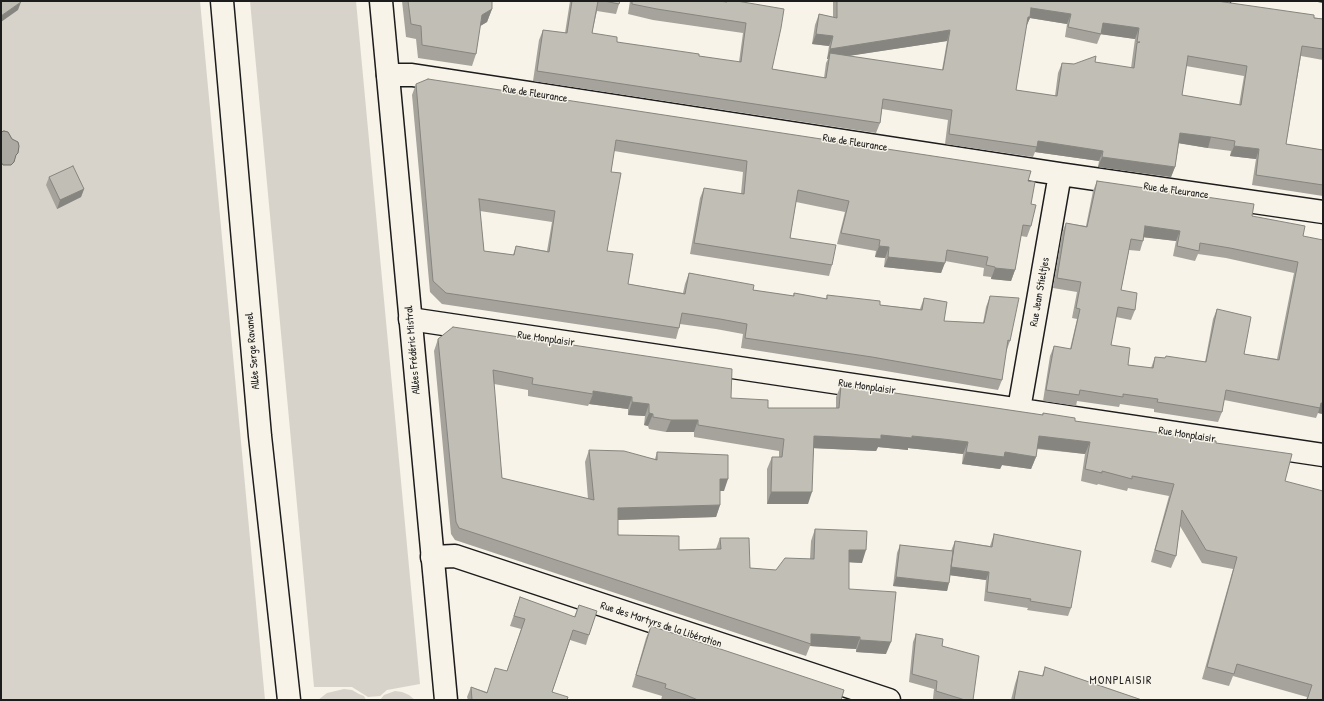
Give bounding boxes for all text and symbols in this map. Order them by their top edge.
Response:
street label: Rue de Fleurance [502,82,568,106]
street label: Rue de Fleurance [822,131,888,155]
street label: Rue de Fleurance [1143,180,1209,202]
street label: Rue Jean Stieltjes [1027,256,1053,328]
street label: Allées Frédéric Mistral [403,305,423,395]
street label: Allée Serge Ravanel [243,312,263,390]
street label: Rue Monplaisir [517,328,575,350]
street label: Rue Monplaisir [838,376,896,398]
street label: Rue Monplaisir [1158,424,1216,446]
street label: Rue des Martyrs de la Libération [599,599,723,651]
district label: MONPLAISIR [1090,674,1152,688]

